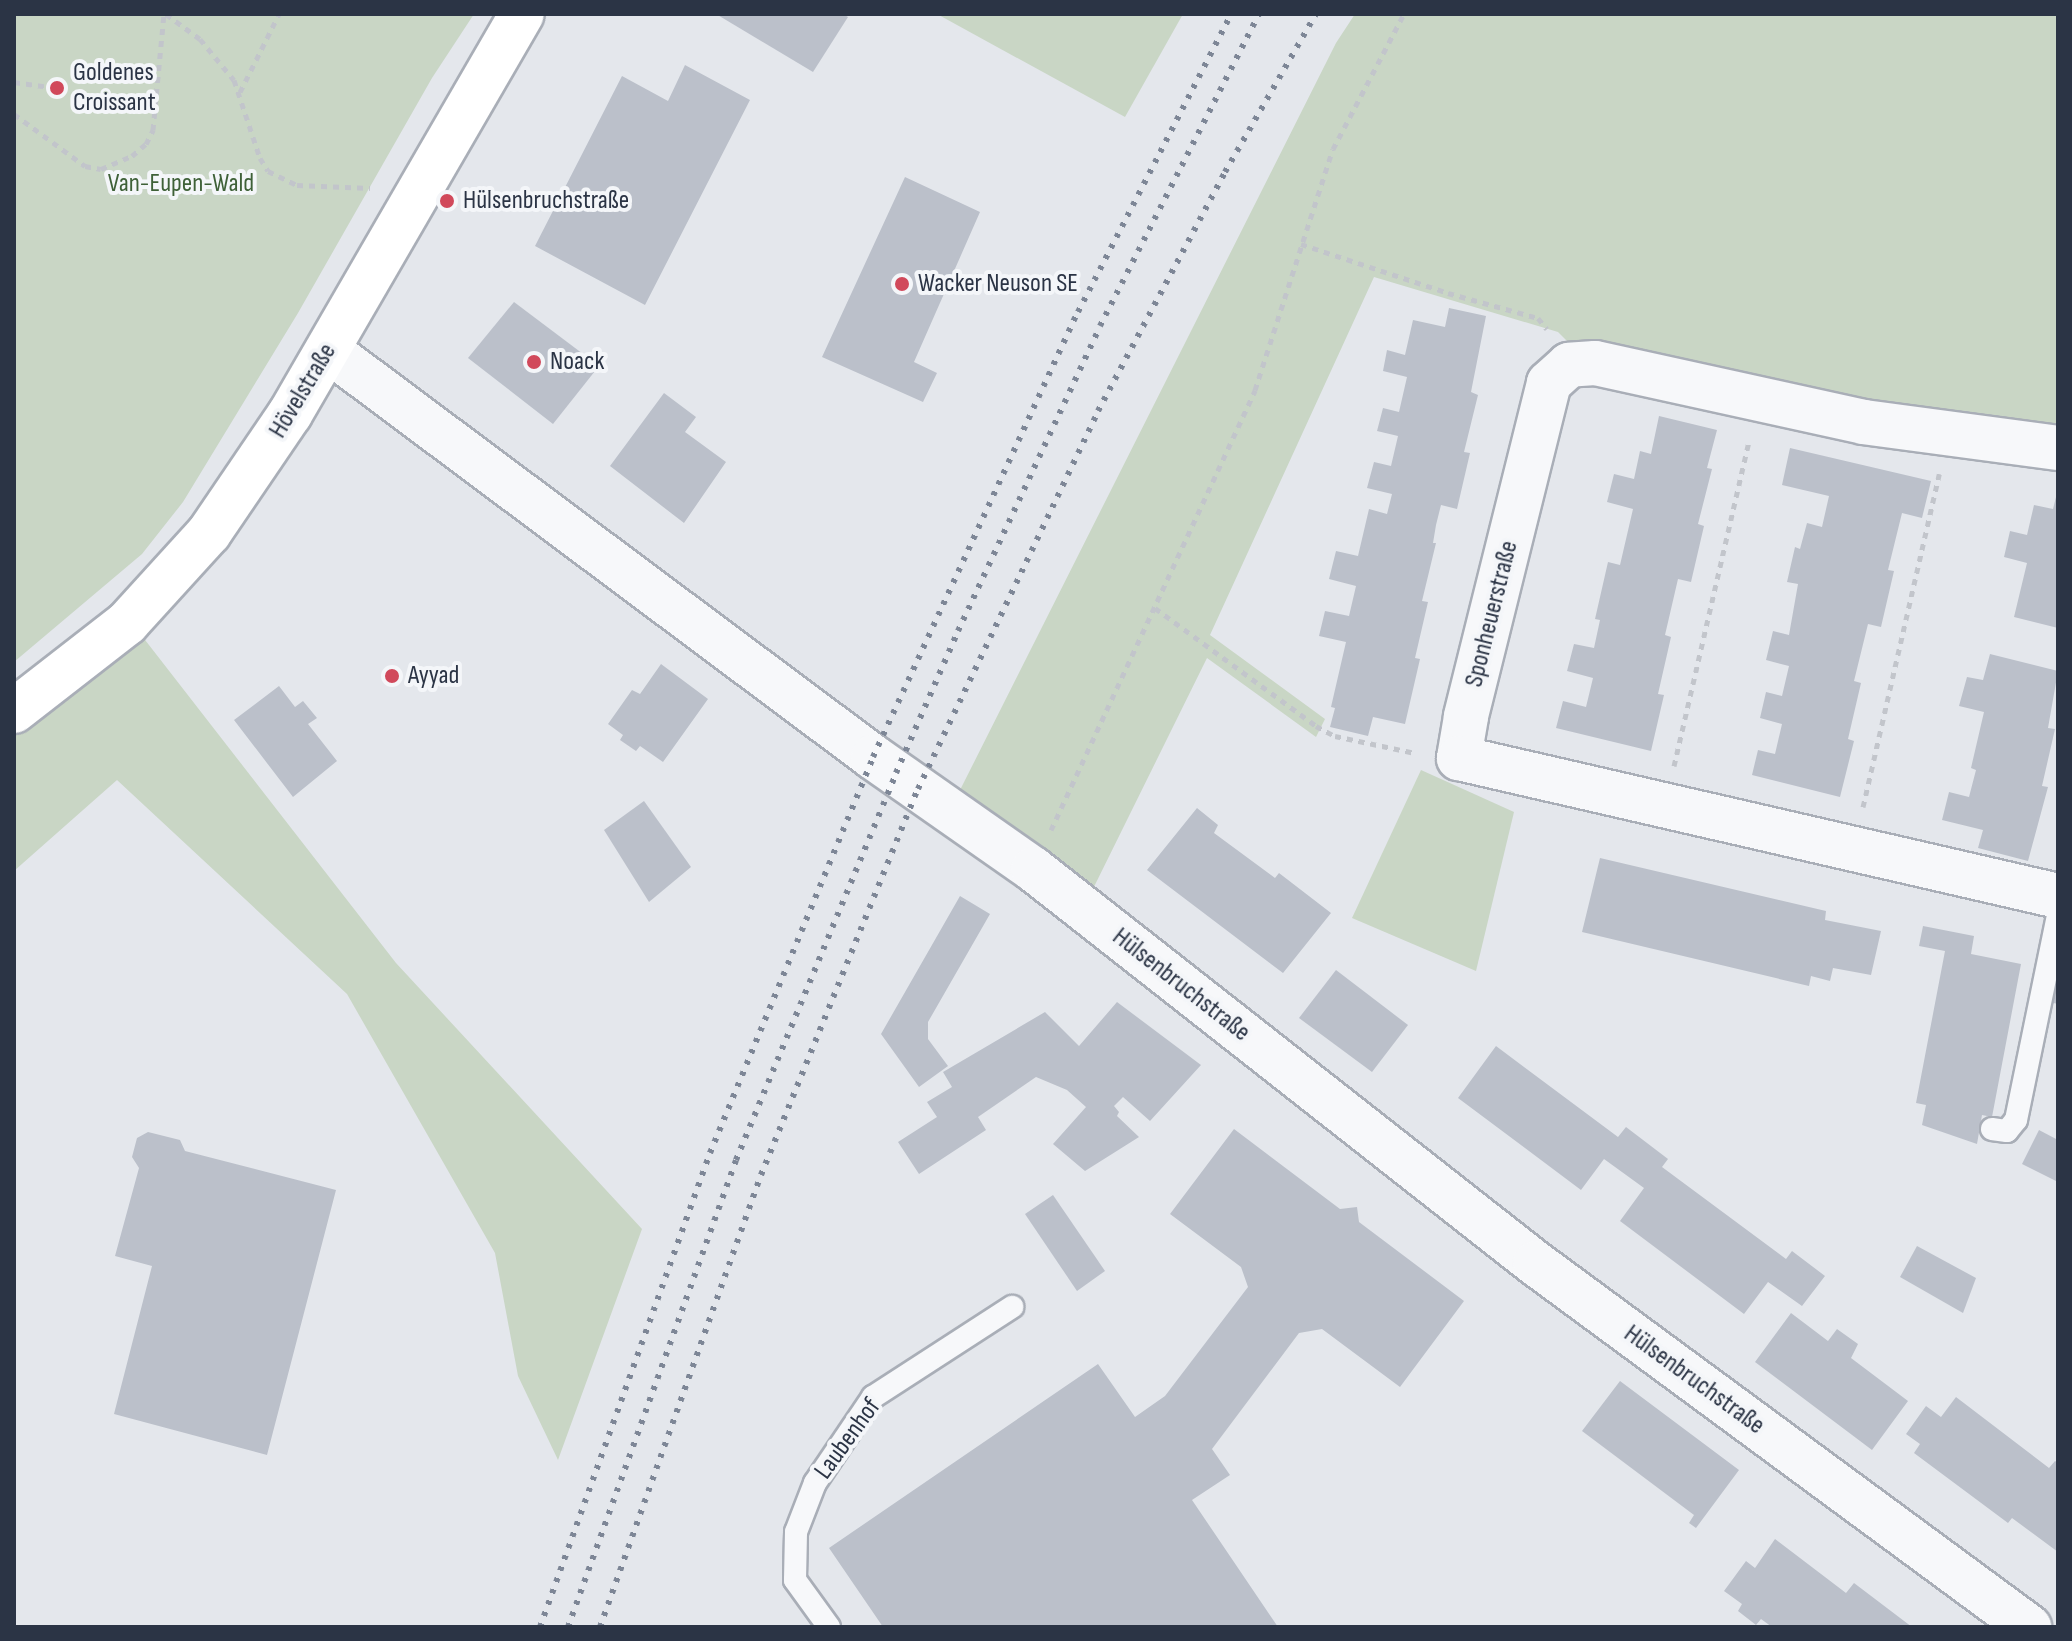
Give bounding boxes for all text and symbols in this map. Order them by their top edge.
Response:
place label: Goldenes Croissant [73,57,156,118]
marker: Goldenes Croissant [48,79,66,97]
park label: Van-Eupen-Wald [108,168,254,200]
place label: Hülsenbruchstraße [463,185,629,217]
marker: Hülsenbruchstraße [438,192,456,210]
place label: Wacker Neuson SE [918,268,1078,300]
marker: Wacker Neuson SE [893,275,911,293]
street label: Hövelstraße [263,338,343,444]
place label: Noack [550,346,604,378]
marker: Noack [525,353,543,371]
street label: Sponheuerstraße [1459,538,1525,690]
place label: Ayyad [408,660,459,692]
marker: Ayyad [383,667,401,685]
street label: Hülsenbruchstraße [1106,922,1256,1048]
street label: Hülsenbruchstraße [1618,1319,1770,1441]
street label: Laubenhof [808,1393,888,1485]

